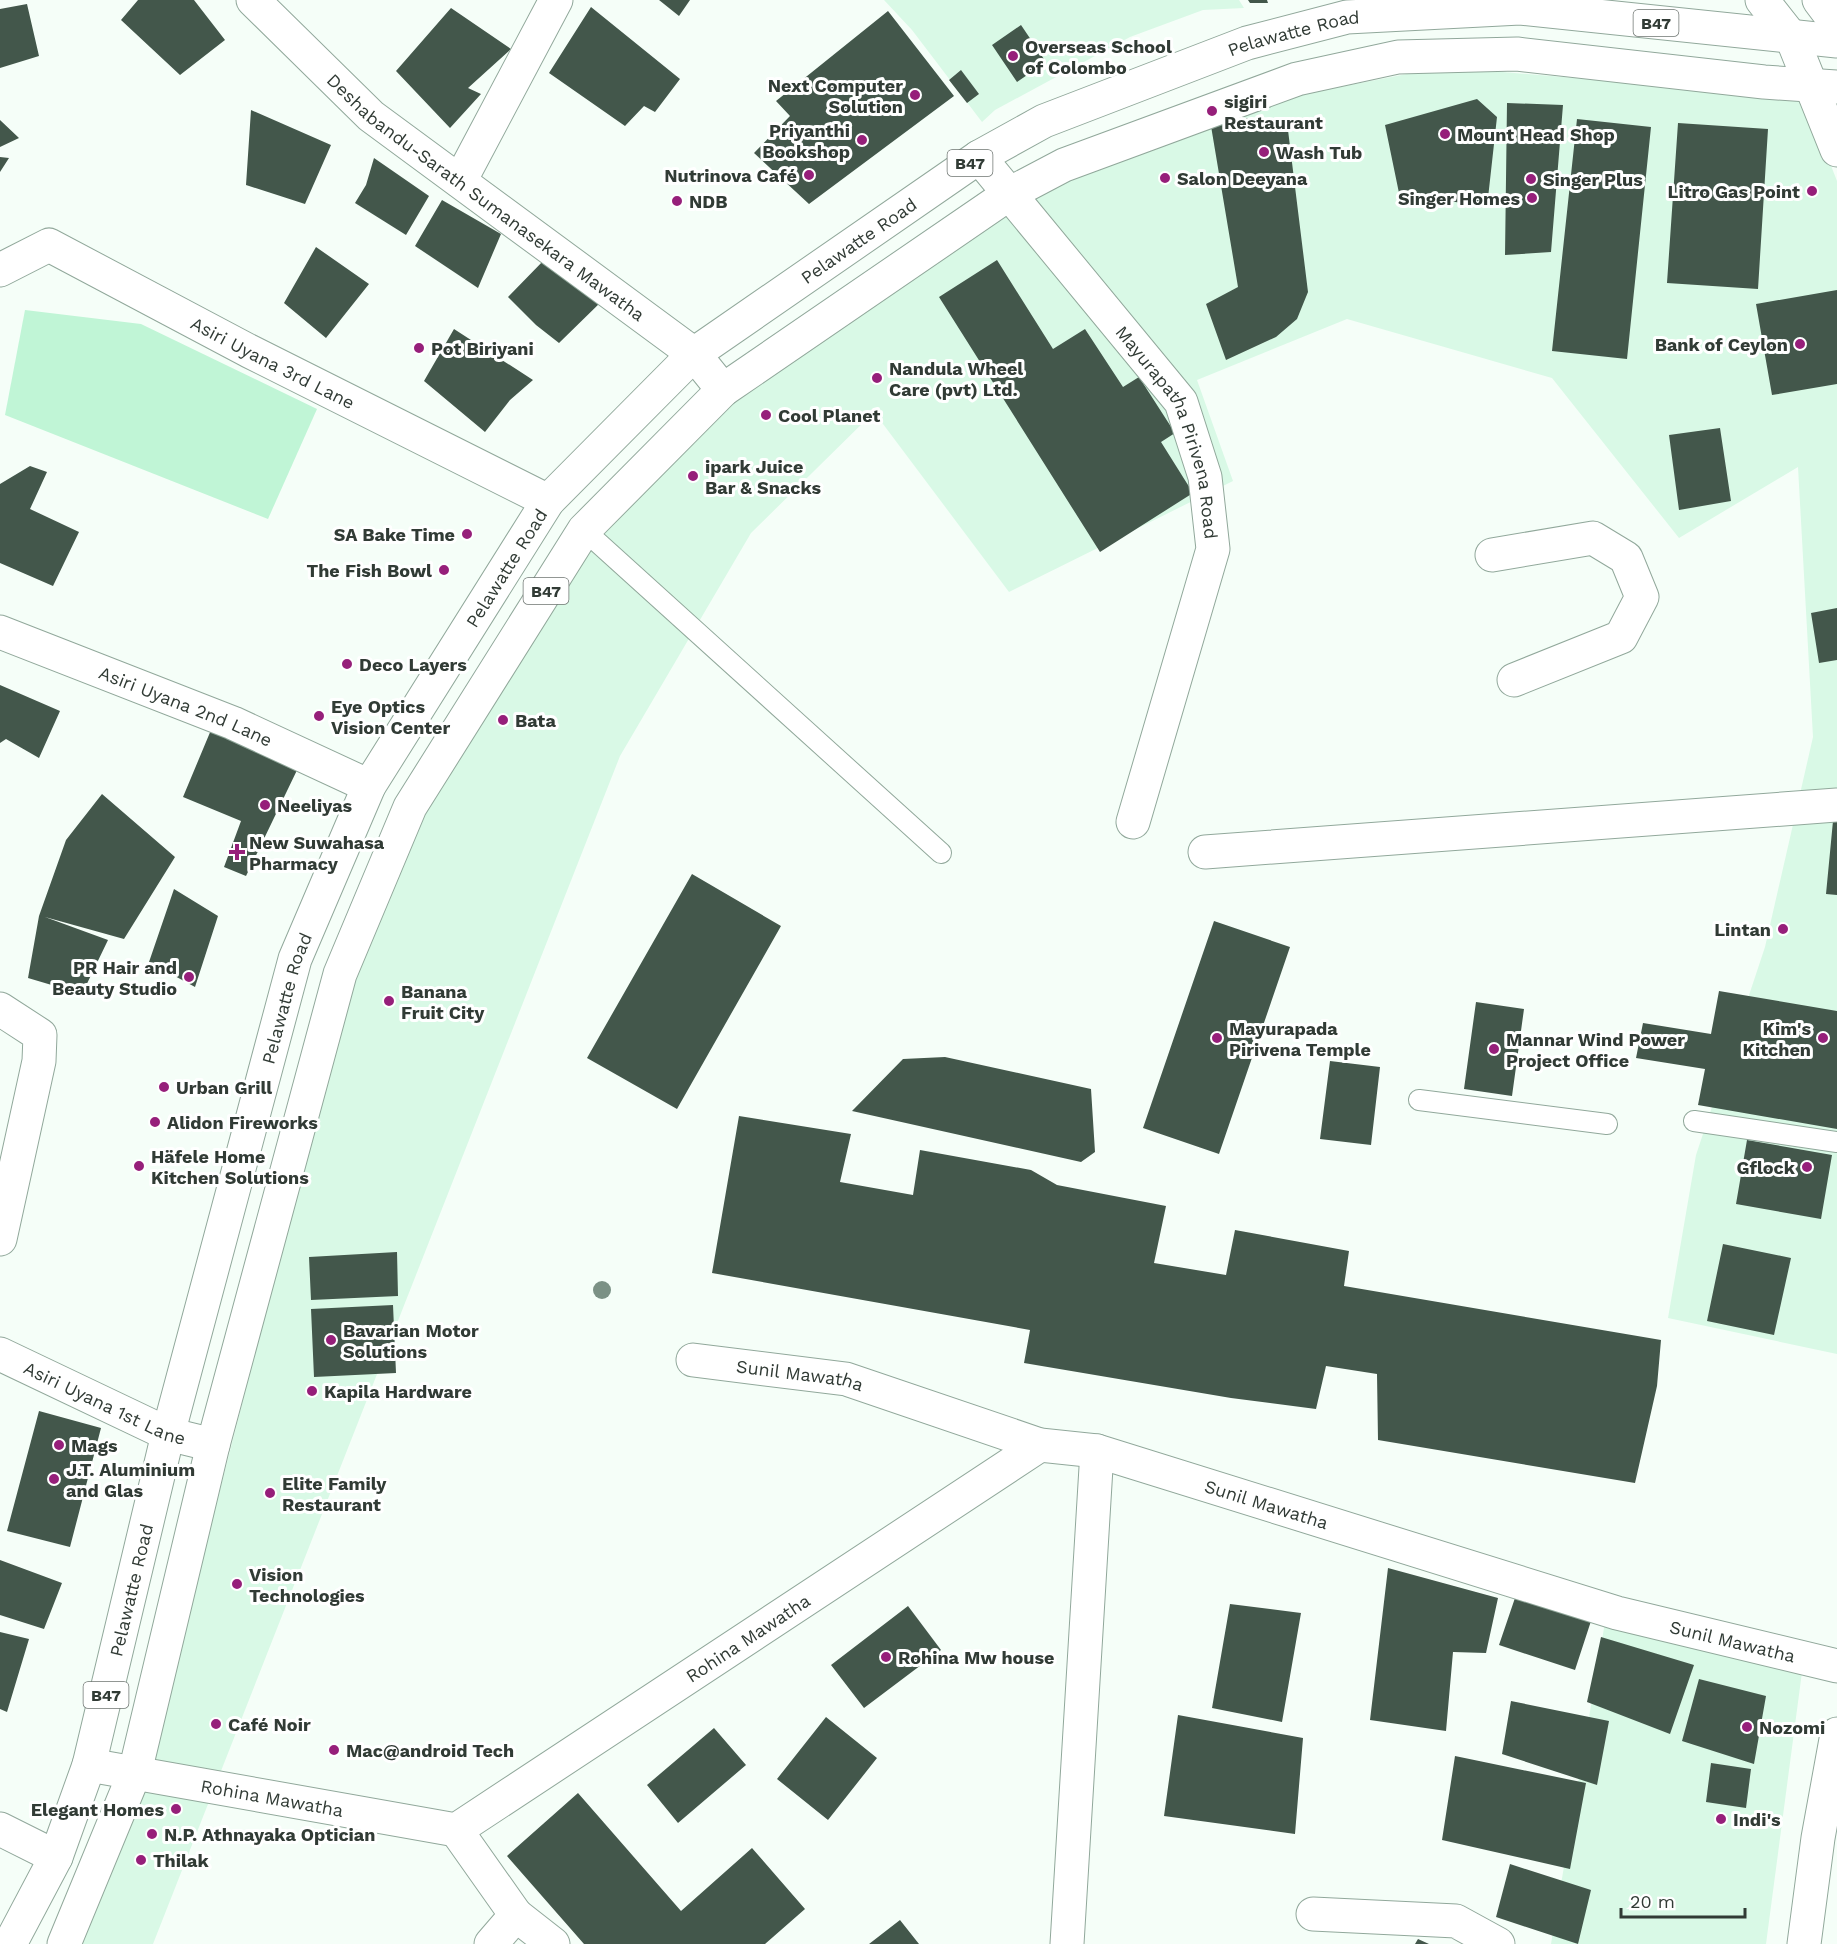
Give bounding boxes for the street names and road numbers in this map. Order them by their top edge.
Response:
street label: Pelawatte Road [1224,6,1360,60]
road number: B47 [1634,10,1678,36]
street label: Deshabandu-Sarath Sumanasekara Mawatha [323,69,649,325]
road number: B47 [948,150,992,176]
street label: Pelawatte Road [797,193,920,288]
street label: Asiri Uyana 3rd Lane [188,312,358,413]
street label: Mayurapatha Pirivena Road [1112,321,1222,540]
street label: Pelawatte Road [461,505,551,631]
road number: B47 [524,578,568,604]
street label: Asiri Uyana 2nd Lane [96,661,276,750]
street label: Pelawatte Road [257,929,316,1066]
street label: Sunil Mawatha [735,1355,866,1395]
street label: Asiri Uyana 1st Lane [21,1357,188,1448]
street label: Sunil Mawatha [1202,1475,1331,1533]
street label: Pelawatte Road [105,1522,157,1659]
street label: Rohina Mawatha [682,1589,814,1686]
street label: Sunil Mawatha [1668,1616,1798,1666]
road number: B47 [84,1682,128,1708]
street label: Rohina Mawatha [199,1775,345,1820]

